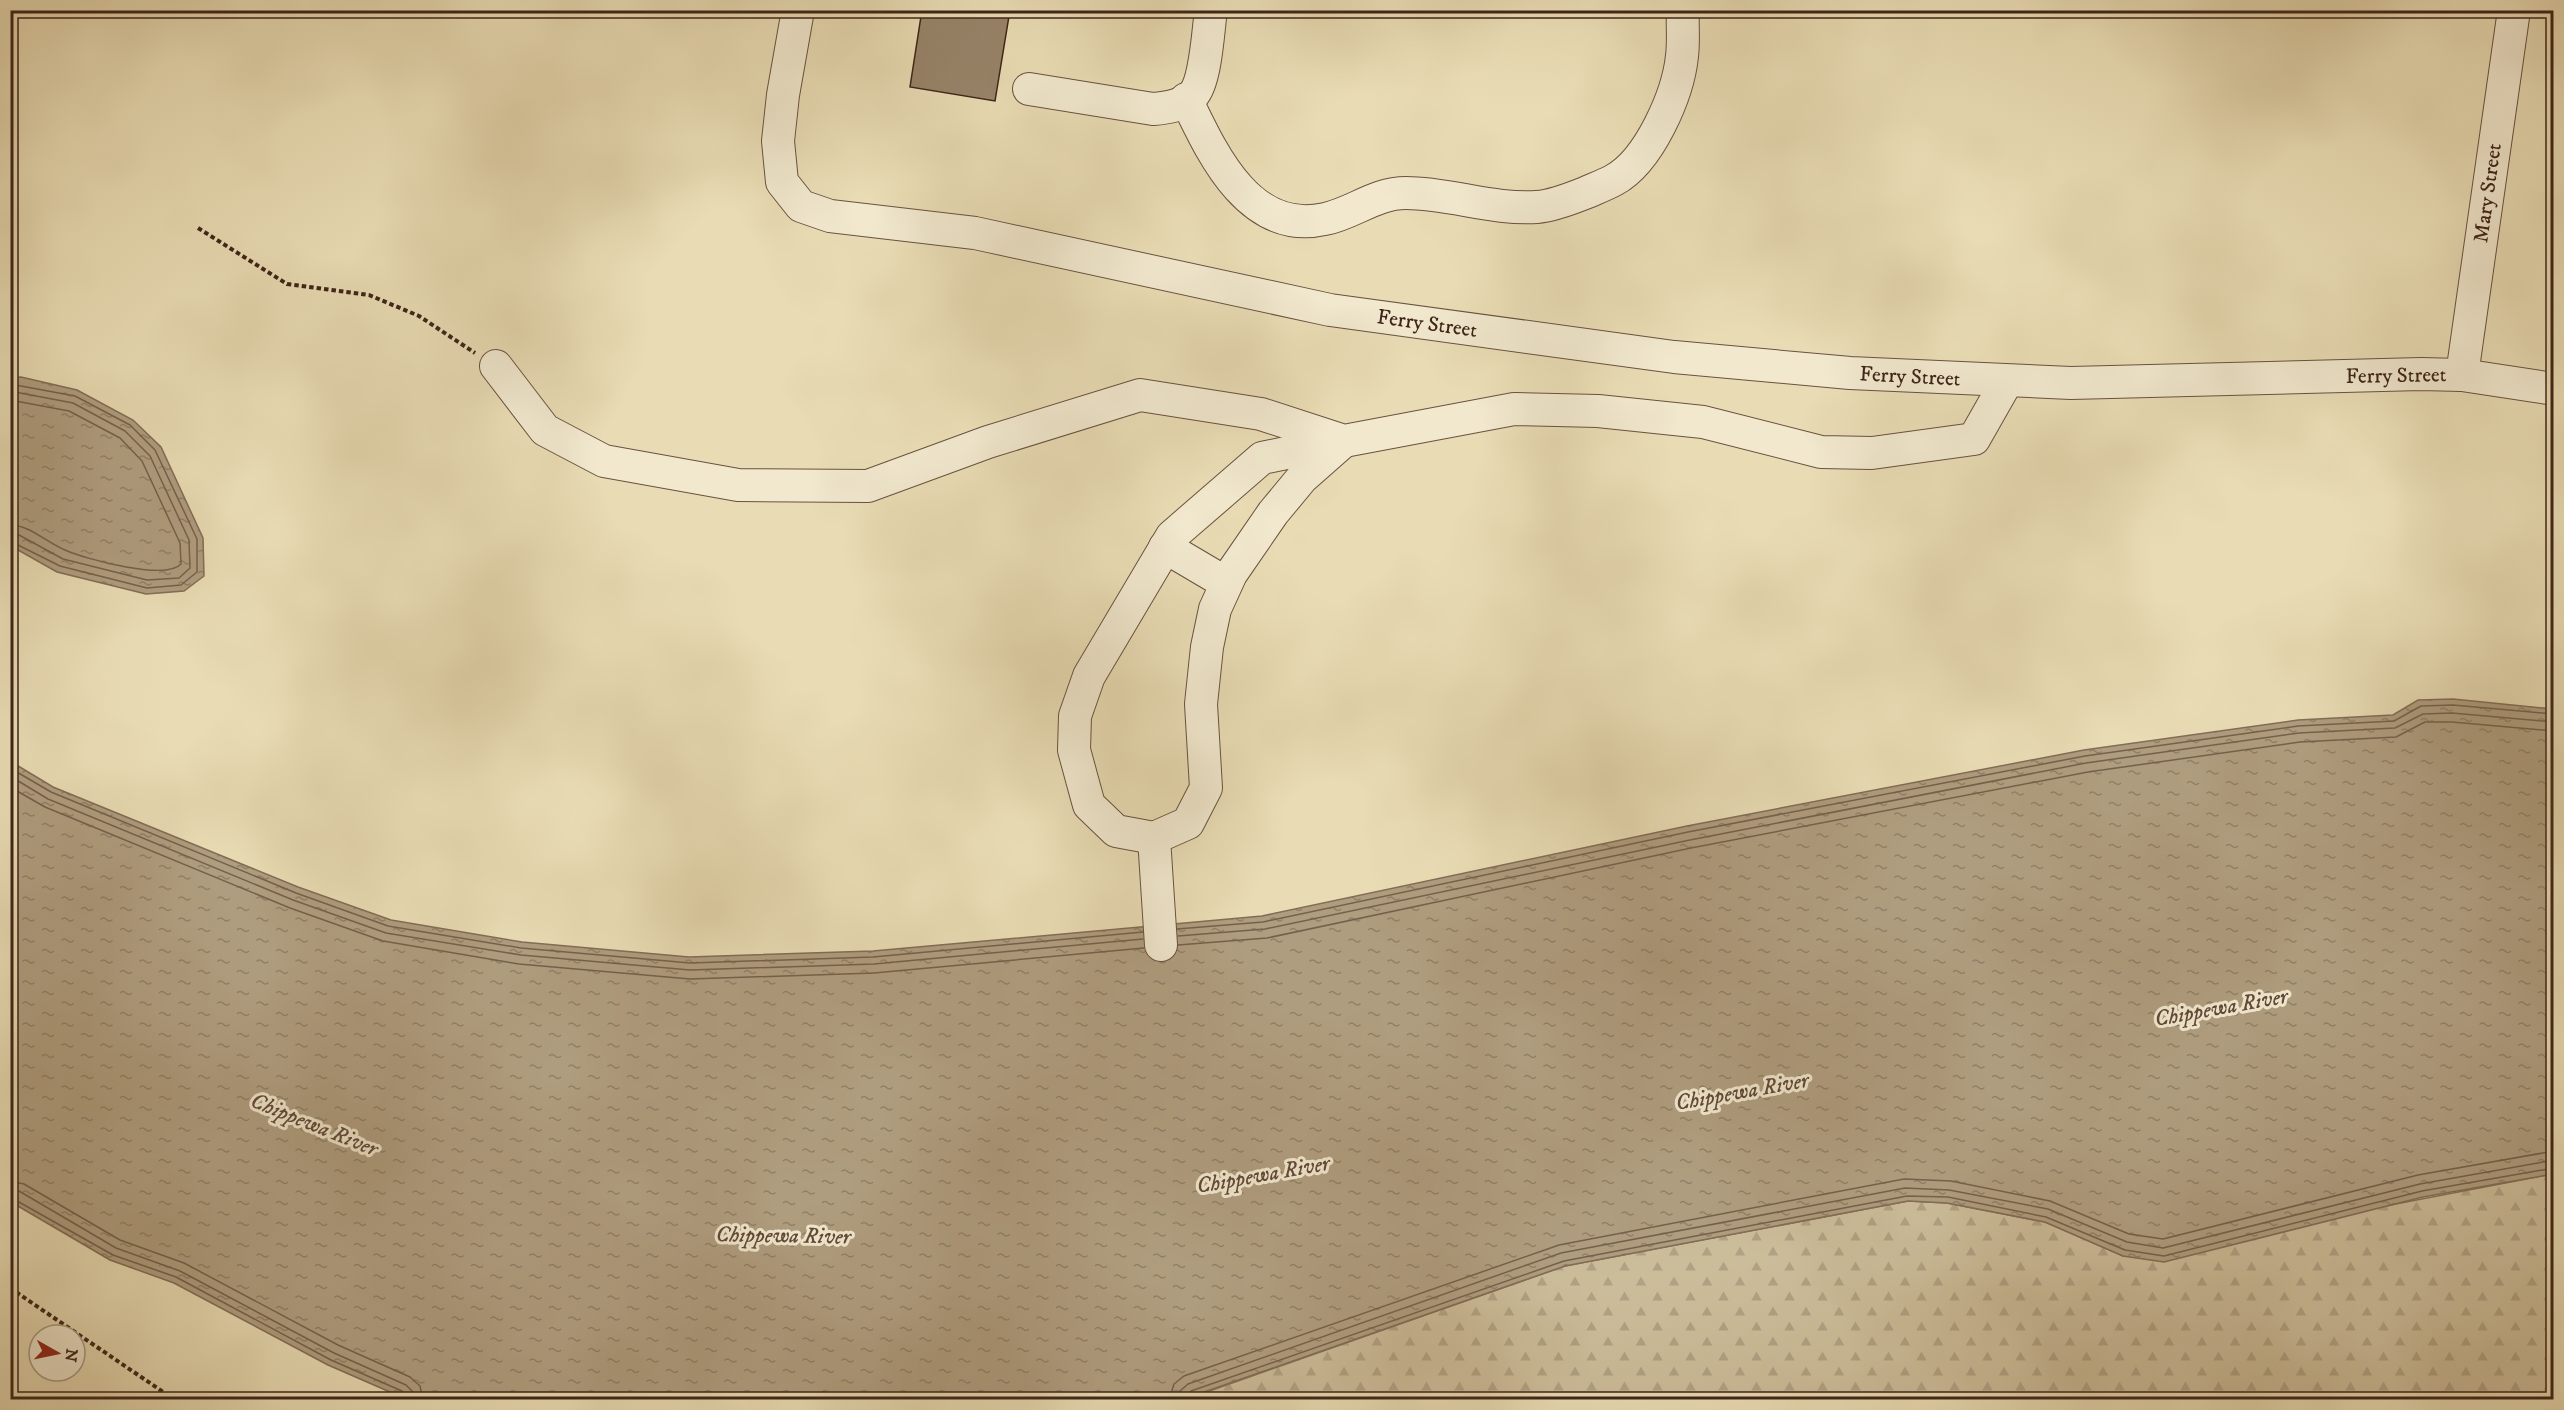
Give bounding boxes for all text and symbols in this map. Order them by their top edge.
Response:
street label: Mary Street [2468,141,2508,244]
street label: Ferry Street [1375,304,1479,344]
street label: Ferry Street [1859,361,1961,393]
street label: Ferry Street [2345,362,2447,390]
water label: Chippewa River [2152,983,2292,1033]
water label: Chippewa River [1673,1067,1813,1117]
water label: Chippewa River [246,1087,384,1164]
water label: Chippewa River [1194,1150,1334,1200]
water label: Chippewa River [715,1221,853,1251]
north arrow [27,1323,87,1383]
text: N [60,1347,82,1363]

